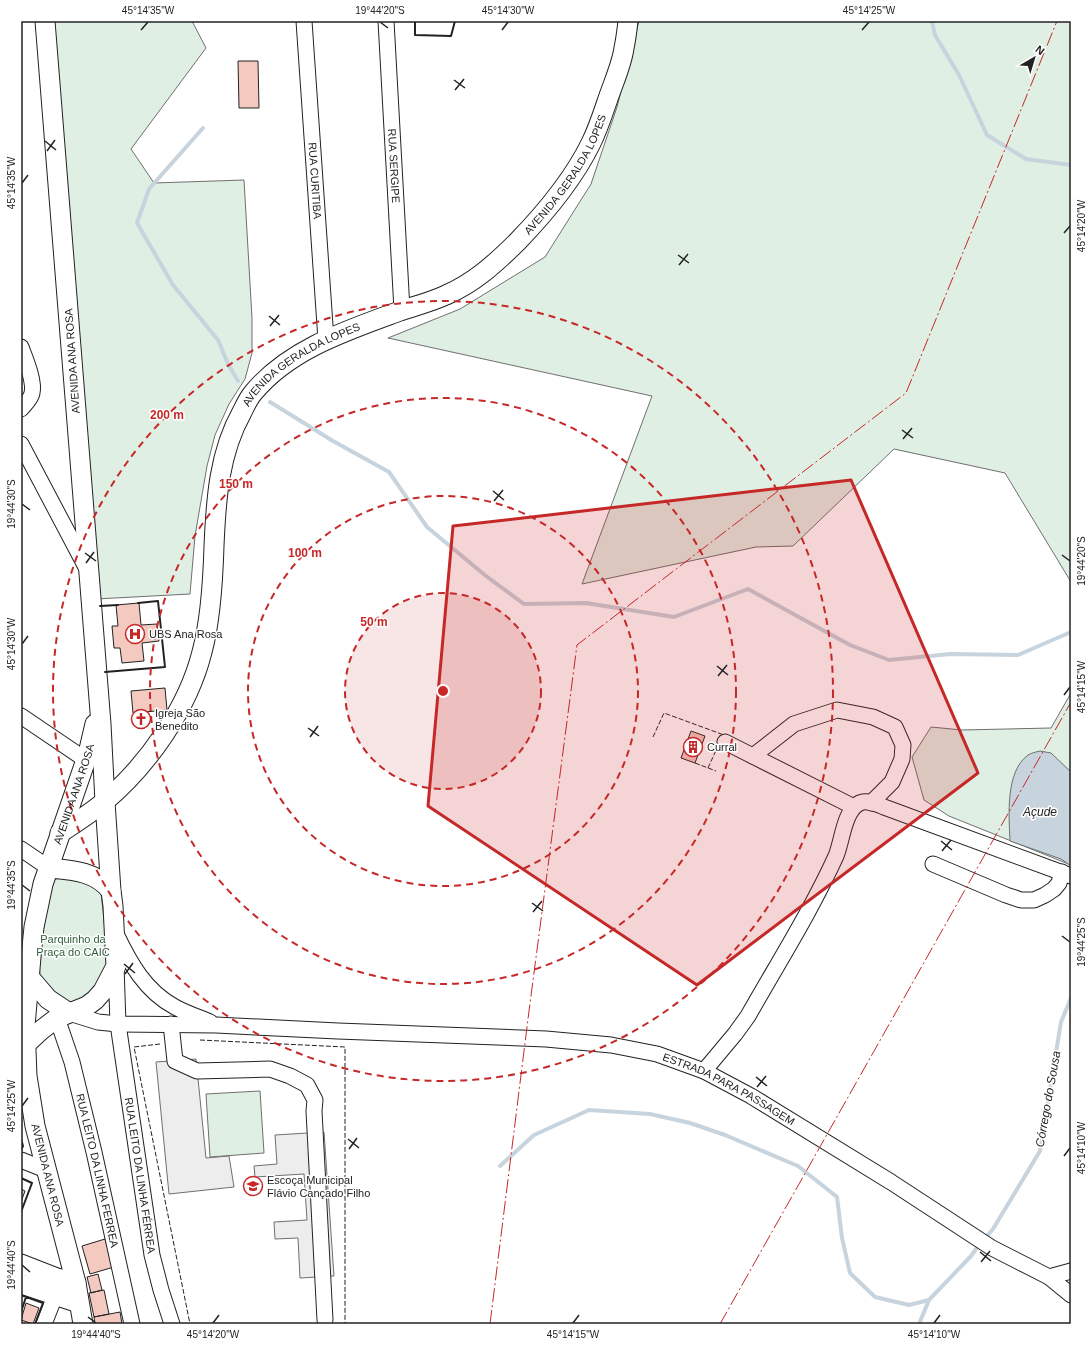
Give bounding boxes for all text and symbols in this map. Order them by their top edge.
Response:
text: 45°14'35"W [122,5,175,16]
text: 19°44'20"S [355,5,405,16]
text: 45°14'30"W [482,5,535,16]
text: 45°14'25"W [843,5,896,16]
north arrow [1014,38,1054,78]
text: N [1033,43,1047,57]
street label: AVENIDA GERALDA LOPES [522,113,608,237]
street label: RUA SERGIPE [386,128,402,203]
street label: RUA CURITIBA [306,142,324,220]
text: 45°14'35"W [6,156,17,209]
text: 45°14'20"W [1076,199,1087,252]
street label: AVENIDA ANA ROSA [62,307,82,414]
street label: AVENIDA GERALDA LOPES [240,320,361,408]
text: 200 m [150,408,184,422]
text: 150 m [219,477,253,491]
text: 19°44'30"S [6,479,17,529]
text: 19°44'20"S [1076,536,1087,586]
text: 100 m [288,546,322,560]
text: 50 m [360,615,388,629]
text: 45°14'30"W [6,617,17,670]
hospital icon: UBS Ana Rosa [124,623,146,645]
place label: UBS Ana Rosa [149,628,223,640]
text: 45°14'15"W [1076,660,1087,713]
centre of rings [436,684,450,698]
place label: Igreja São Benedito [155,707,205,732]
church icon: Igreja São Benedito [130,708,152,730]
building icon: Curral [682,736,704,758]
place label: Curral [707,741,737,753]
street label: AVENIDA ANA ROSA [51,742,96,846]
water label: Açude [1022,805,1057,819]
text: 19°44'35"S [6,860,17,910]
text: 19°44'25"S [1076,917,1087,967]
park label: Parquinho da Praça do CAIC [36,933,110,958]
water label: Córrego do Sousa [1033,1050,1063,1148]
street label: ESTRADA PARA PASSAGEM [661,1051,797,1127]
text: 45°14'25"W [6,1079,17,1132]
street label: RUA LEITO DA LINHA FERREA [74,1092,121,1249]
street label: RUA LEITO DA LINHA FÉRREA [123,1096,158,1255]
text: 45°14'10"W [1076,1121,1087,1174]
street label: AVENIDA ANA ROSA [29,1122,67,1228]
place label: Escoça Municipal Flávio Cançado Filho [267,1174,370,1199]
school or university icon: Escoça Municipal Flávio Cançado Filho [242,1175,264,1197]
text: 19°44'40"S [6,1240,17,1290]
text: 19°44'40"S [71,1329,121,1340]
text: 45°14'20"W [187,1329,240,1340]
text: 45°14'15"W [547,1329,600,1340]
text: 45°14'10"W [908,1329,961,1340]

